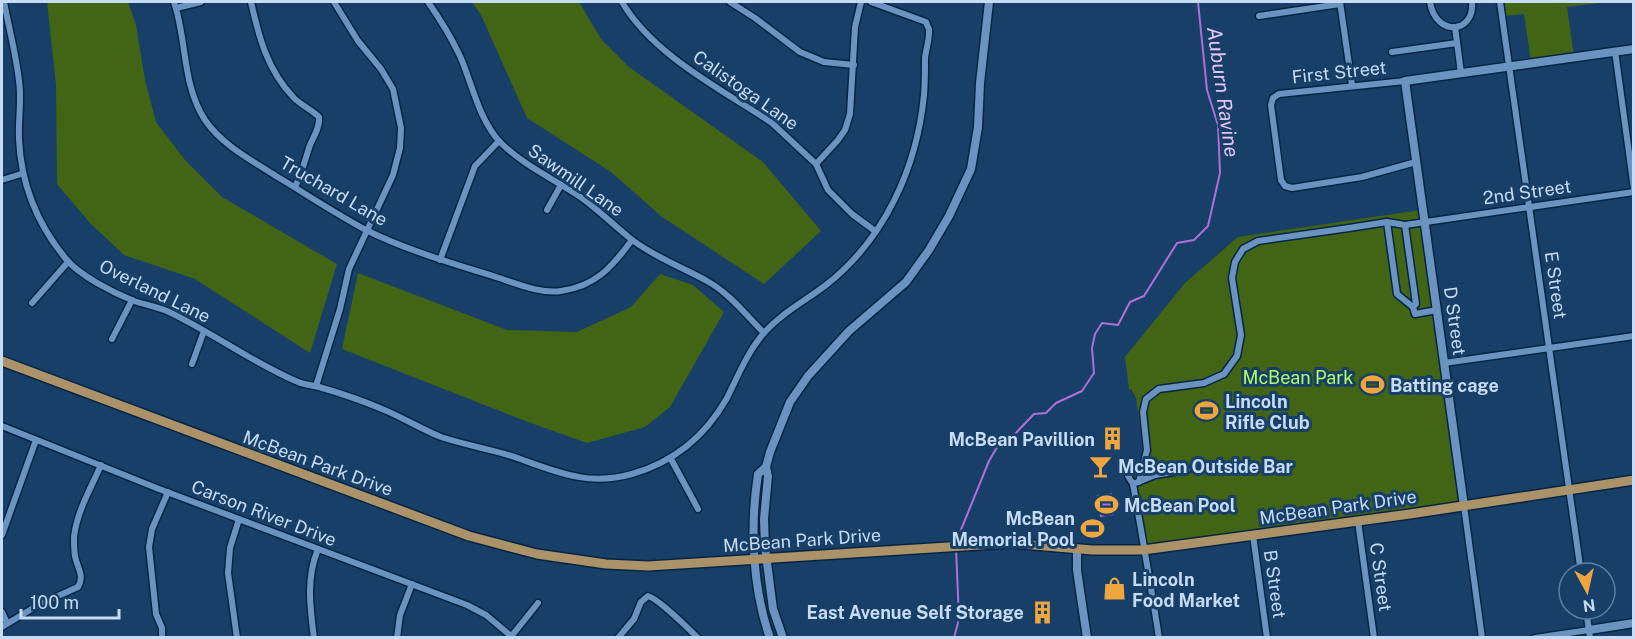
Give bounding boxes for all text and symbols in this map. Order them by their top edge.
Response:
water label: Auburn Ravine [1202,25,1244,159]
street label: Calistoga Lane [689,46,803,134]
street label: First Street [1291,57,1387,87]
street label: Sawmill Lane [524,139,628,221]
street label: Truchard Lane [277,152,391,230]
street label: 2nd Street [1482,175,1572,209]
street label: E Street [1541,250,1571,320]
street label: Overland Lane [96,255,214,327]
street label: D Street [1440,285,1470,357]
park label: McBean Park [1243,367,1353,388]
sports icon: Batting cage [1359,372,1385,398]
place label: Batting cage [1390,375,1499,396]
place label: Lincoln Rifle Club [1225,391,1310,433]
sports icon: Lincoln Rifle Club [1194,398,1220,424]
street label: McBean Park Drive [240,426,396,500]
building icon: McBean Pavillion [1100,426,1126,452]
place label: McBean Pavillion [949,429,1095,450]
bar icon: McBean Outside Bar [1087,453,1113,479]
place label: McBean Outside Bar [1118,456,1294,477]
street label: Carson River Drive [189,476,339,550]
street label: McBean Park Drive [1258,486,1418,528]
sports icon: McBean Pool [1093,492,1119,518]
place label: McBean Pool [1124,495,1236,516]
place label: McBean Memorial Pool [951,508,1075,550]
sports icon: McBean Memorial Pool [1080,515,1106,541]
street label: McBean Park Drive [722,524,882,556]
street label: C Street [1366,541,1396,613]
street label: B Street [1260,548,1290,620]
north arrow [1557,561,1617,621]
place label: Lincoln Food Market [1132,569,1240,611]
shop icon: Lincoln Food Market [1101,576,1127,602]
scale bar [21,582,118,620]
text: 100 m [30,592,79,613]
text: N [1581,595,1597,616]
building icon: East Avenue Self Storage [1029,599,1055,625]
place label: East Avenue Self Storage [806,602,1024,623]

